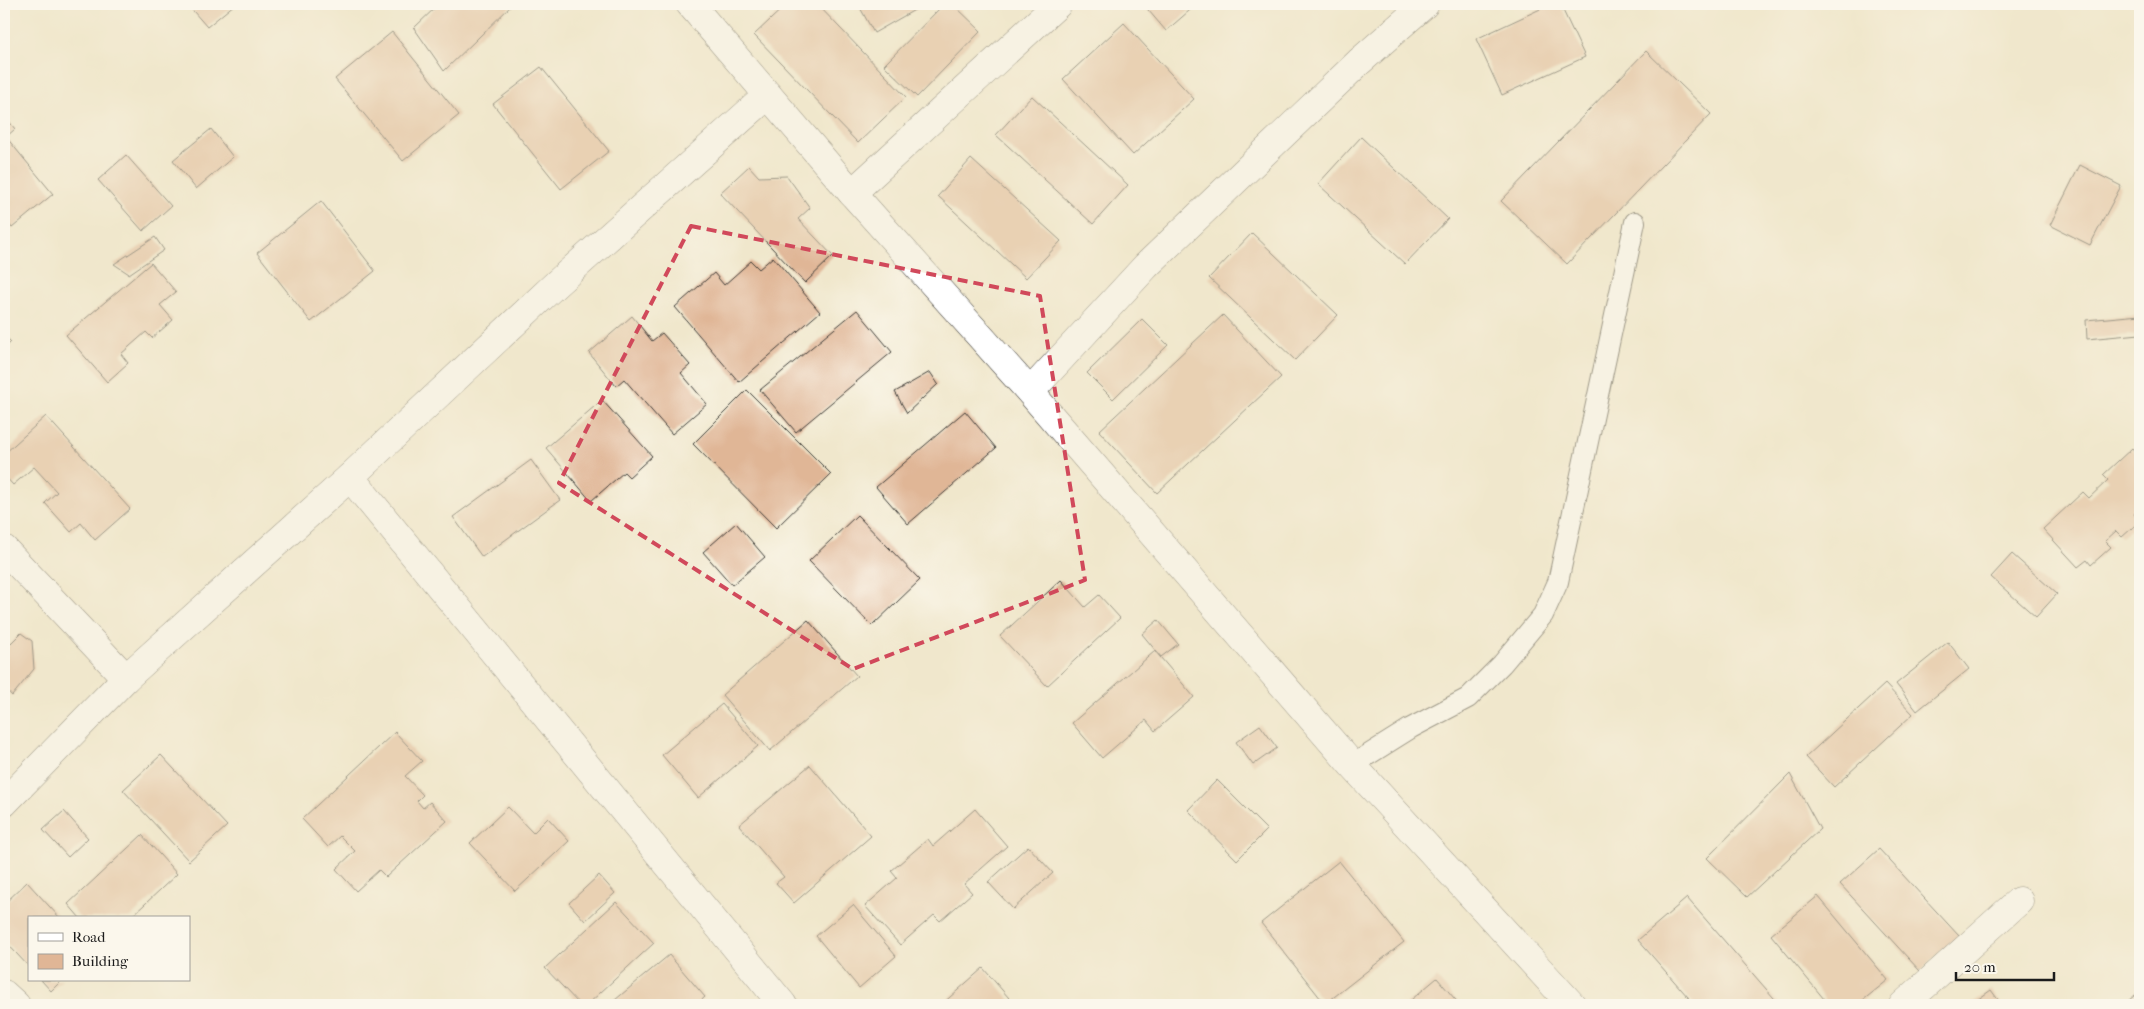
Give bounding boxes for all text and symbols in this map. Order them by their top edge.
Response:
legend [28,916,190,982]
text: Road [72,928,106,946]
scale bar [1956,949,2054,981]
text: Building [72,952,129,970]
text: 20 m [1964,958,1996,976]

